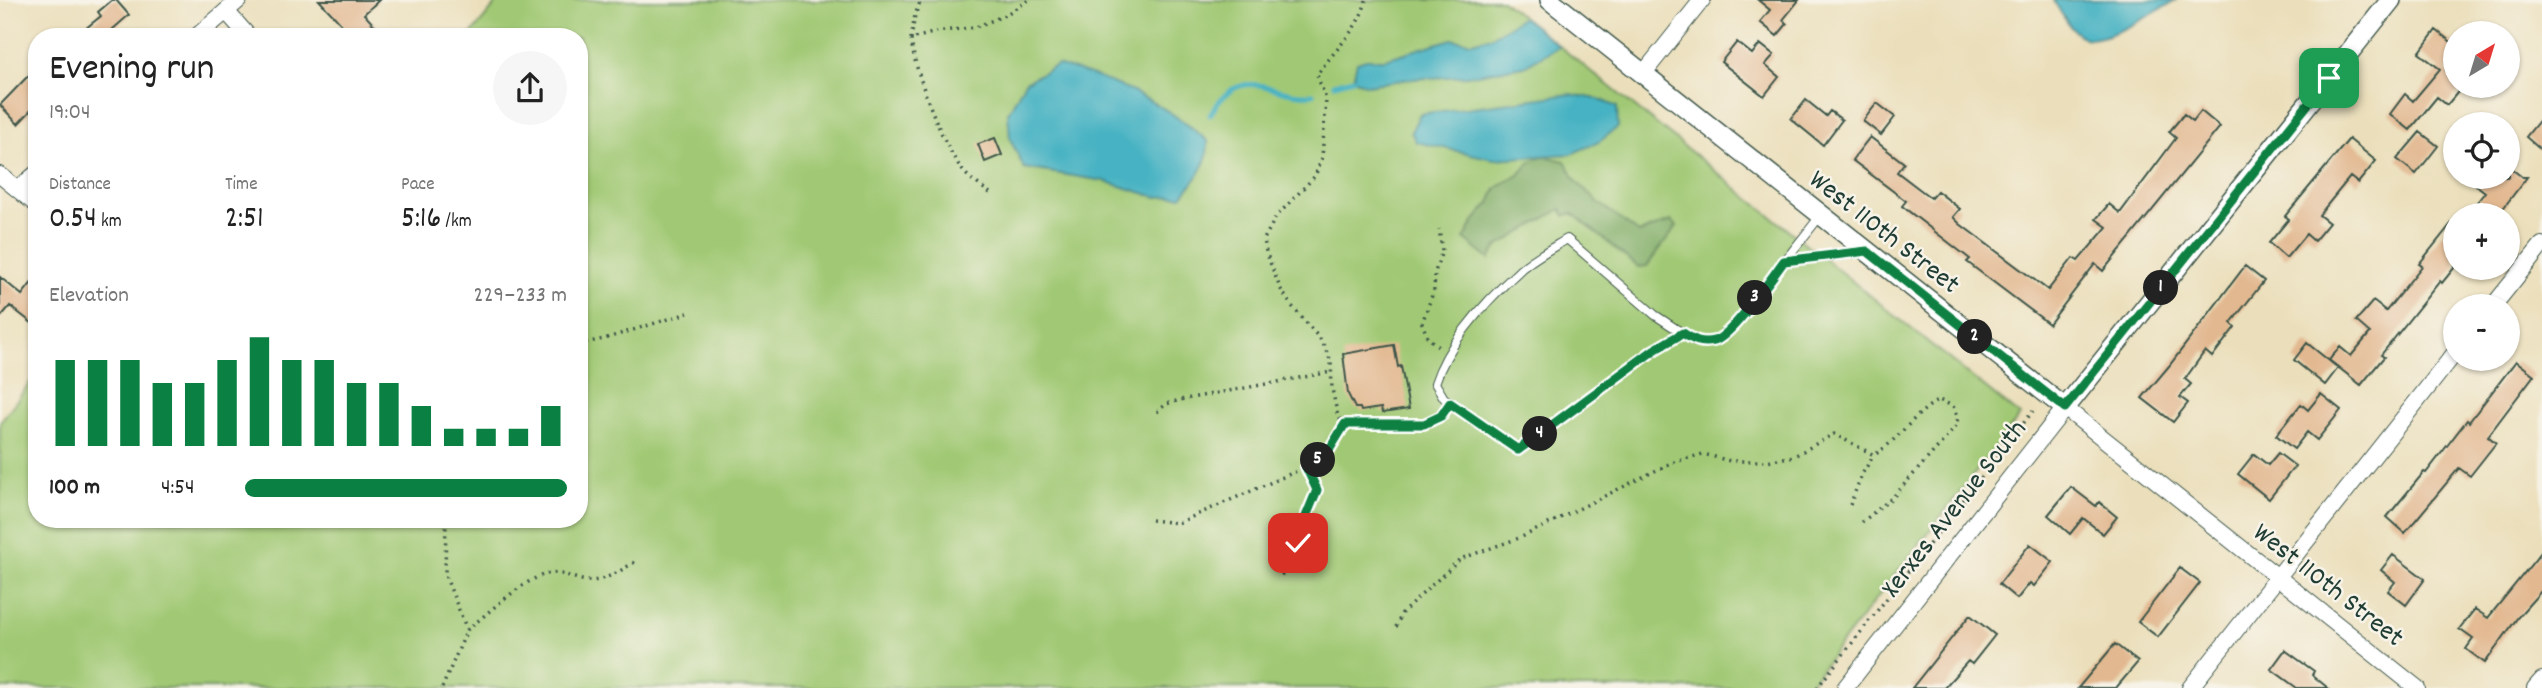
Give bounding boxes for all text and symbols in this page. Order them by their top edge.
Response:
north arrow [2443,21,2520,98]
map controls [2443,21,2520,371]
text: Evening run [49,43,214,98]
pin [2299,48,2359,108]
button: share [493,51,567,125]
icon: arrive [2310,59,2348,97]
text: 19:04 [49,97,90,130]
button: locate [2443,112,2520,189]
street label: West 110th Street [1799,162,1967,306]
text: Distance [49,172,111,199]
text: Time [225,172,258,199]
text: Pace [401,172,435,199]
text: 0.54 [49,199,97,242]
text: 2:51 [225,199,264,242]
text: 5:16 [401,199,441,242]
button: + [2443,203,2520,280]
text: km [97,209,122,236]
text: /km [441,209,472,236]
pin: 1 [2144,270,2178,306]
text: 1 [2158,274,2163,301]
text: Elevation [49,280,129,313]
text: 229–233 m [473,280,567,313]
pin: 3 [1738,280,1772,316]
text: 3 [1750,284,1759,311]
button: − [2443,294,2520,371]
pin: 2 [1958,320,1993,354]
text: 2 [1970,323,1979,350]
street label: Xerxes Avenue South [1874,412,2038,608]
pin: 4 [1522,416,1558,452]
text: 4 [1536,420,1543,447]
pin: 5 [1300,442,1336,477]
text: 5 [1313,446,1322,473]
text: 100 m [49,472,100,505]
text: 4:54 [161,472,195,505]
pin [1268,513,1328,573]
street label: West 110th Street [2243,515,2411,659]
icon: check [1279,524,1317,562]

